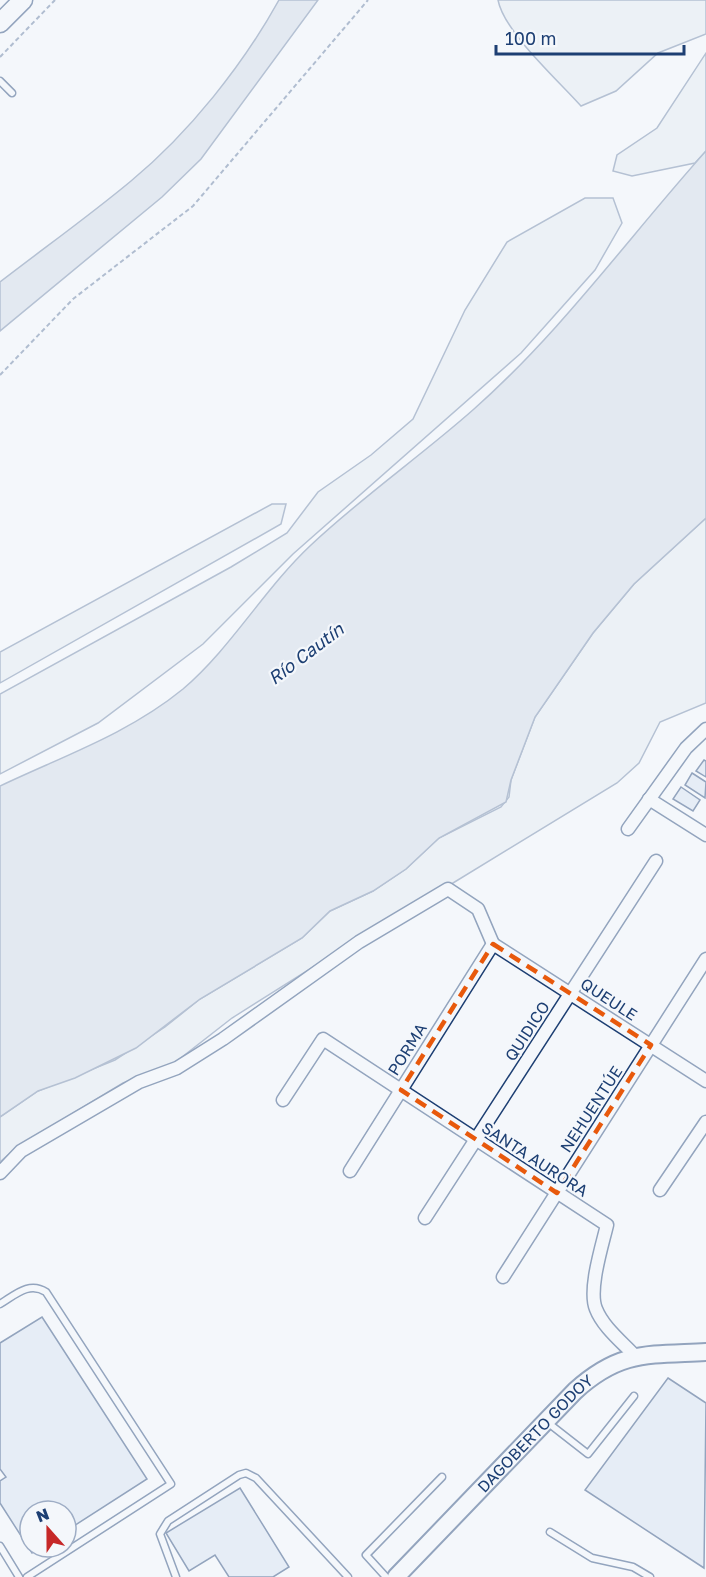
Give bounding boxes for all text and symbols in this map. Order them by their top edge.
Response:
scale bar [496,18,684,56]
text: 100 m [505,27,556,49]
water label: Río Cautín [263,617,348,689]
street label: QUEULE [577,973,641,1025]
street label: QUIDICO [500,997,554,1065]
street label: PORMA [383,1019,431,1079]
street label: NEHUENTÚE [556,1062,626,1156]
street label: SANTA AURORA [478,1117,592,1201]
street label: DAGOBERTO GODOY [473,1370,598,1496]
north arrow [18,1499,78,1559]
text: N [33,1503,52,1527]

